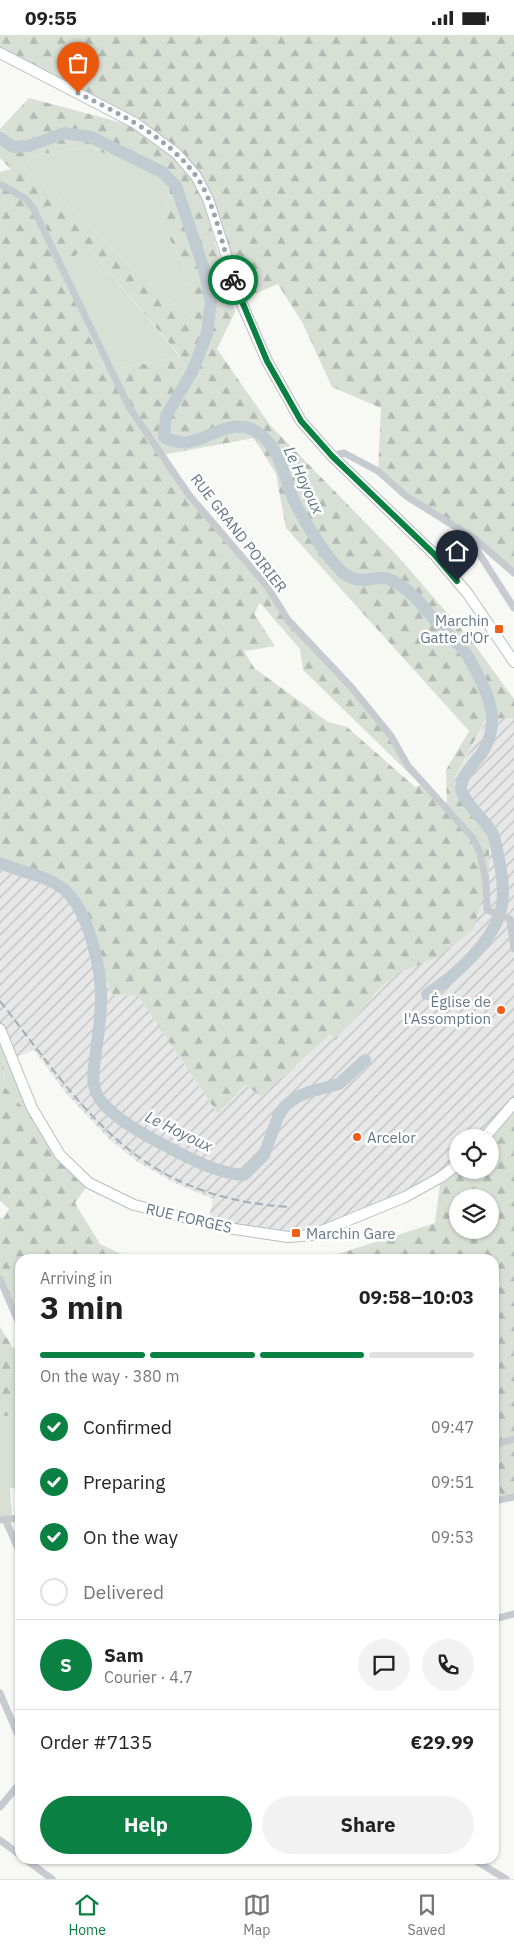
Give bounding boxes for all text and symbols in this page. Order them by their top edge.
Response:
text: 09:55 [25,6,77,30]
pin [57,42,99,93]
icon: bag [64,49,92,77]
courier [208,255,258,305]
icon: bike [219,266,247,294]
water label: Le Hoyoux [280,443,329,518]
street label: RUE GRAND POIRIER [187,470,291,596]
pin [436,530,478,581]
icon: home [443,537,471,565]
place label: Marchin Gatte d'Or [420,611,489,647]
marker: Marchin Gatte d'Or [493,623,505,635]
place label: Église de l'Assomption [404,992,491,1028]
marker: Église de l'Assomption [495,1004,507,1016]
water label: Le Hoyoux [142,1106,217,1156]
place label: Arcelor [367,1128,416,1147]
map controls [449,1129,499,1239]
button: locate [449,1129,499,1179]
marker: Arcelor [351,1131,363,1143]
button: layers [449,1189,499,1239]
street label: RUE FORGES [144,1199,234,1237]
place label: Marchin Gare [306,1224,396,1243]
marker: Marchin Gare [290,1227,302,1239]
text: Arriving in [40,1268,112,1288]
text: 09:58–10:03 [359,1285,474,1309]
text: 3 min [40,1286,124,1328]
text: On the way · 380 m [40,1366,179,1386]
icon: check [40,1413,68,1441]
text: Confirmed [83,1415,172,1439]
text: 09:47 [431,1417,474,1437]
icon: check [40,1468,68,1496]
text: Preparing [83,1470,165,1494]
text: 09:51 [431,1472,474,1492]
icon: check [40,1523,68,1551]
text: On the way [83,1525,178,1549]
text: 09:53 [431,1527,474,1547]
text: Delivered [83,1580,164,1604]
button: chat [358,1639,410,1691]
button: phone [422,1639,474,1691]
text: Sam [104,1643,144,1667]
text: S [60,1653,72,1677]
text: Courier · 4.7 [104,1667,193,1687]
text: Order #7135 [40,1730,152,1754]
text: €29.99 [411,1730,474,1754]
button: Help [40,1796,252,1854]
button: Share [262,1796,474,1854]
tab: Home [68,1891,106,1939]
tab: Map [243,1891,271,1939]
tab: Saved [408,1891,446,1939]

